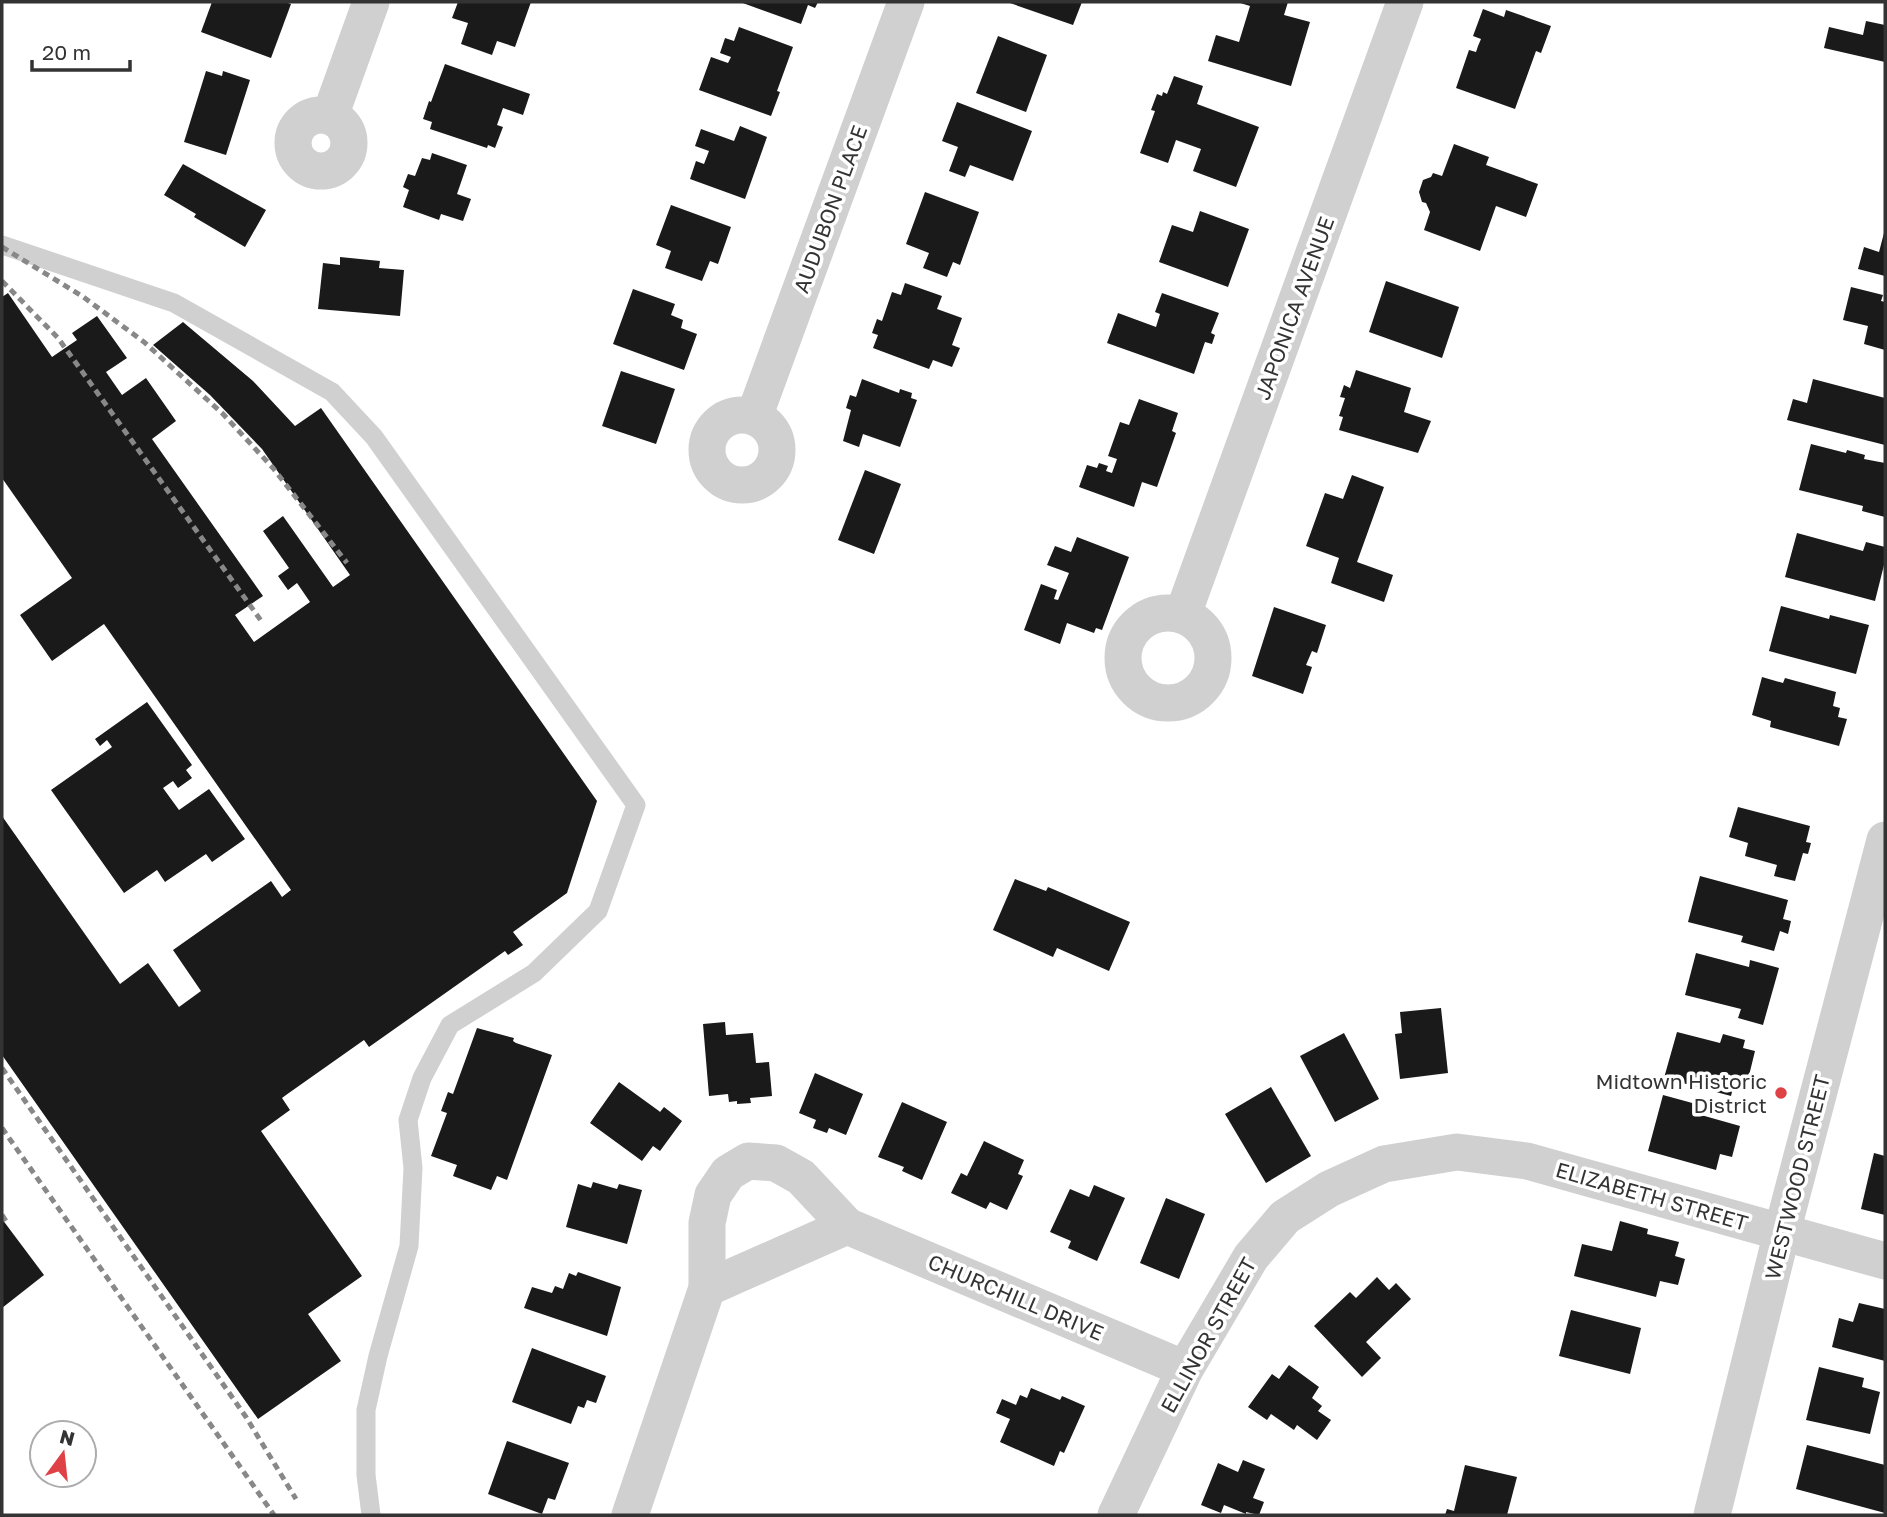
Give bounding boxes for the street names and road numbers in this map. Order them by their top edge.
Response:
street label: AUDUBON PLACE [788,122,872,296]
street label: JAPONICA AVENUE [1249,213,1339,403]
street label: WESTWOOD STREET [1759,1072,1835,1282]
street label: ELIZABETH STREET [1553,1156,1751,1236]
street label: CHURCHILL DRIVE [924,1248,1108,1346]
street label: ELLINOR STREET [1155,1253,1261,1417]

